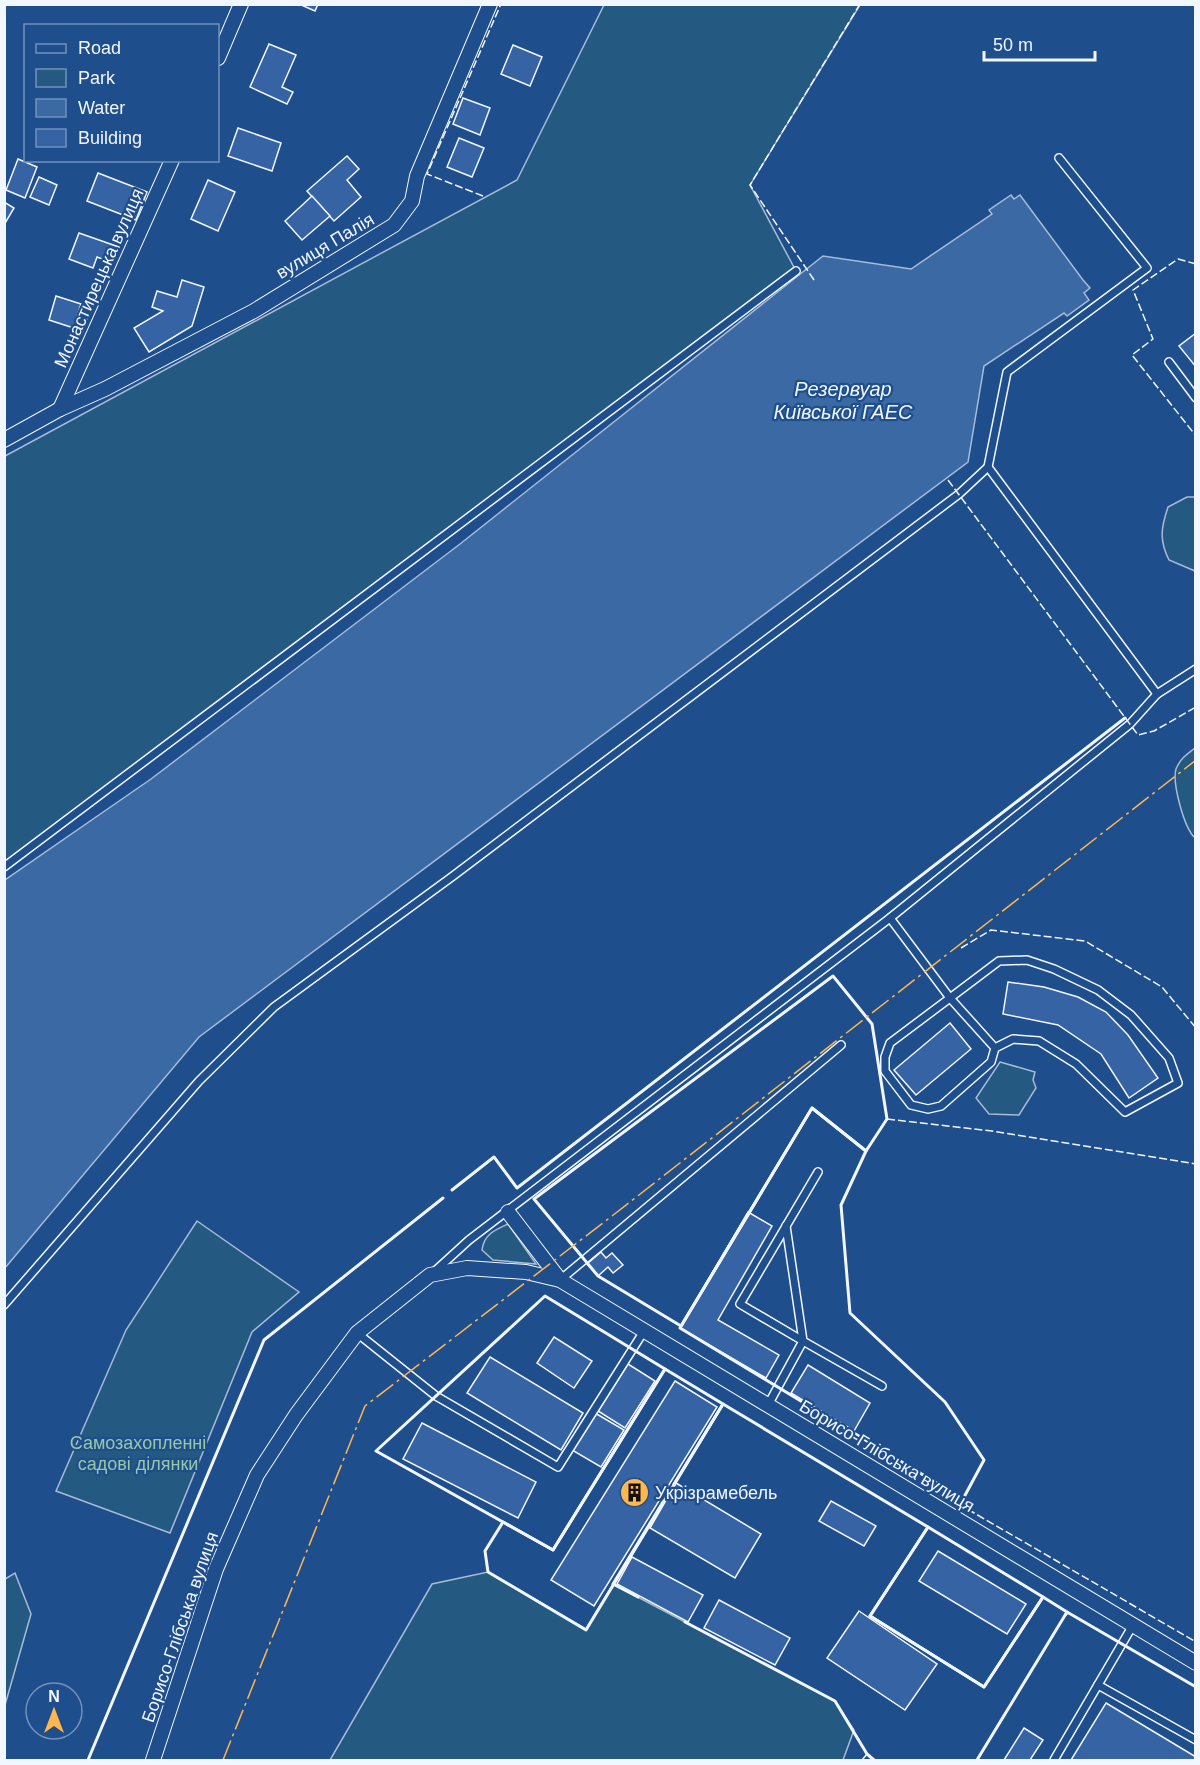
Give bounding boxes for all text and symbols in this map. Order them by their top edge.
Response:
legend [24,24,219,162]
scale bar [984,24,1095,62]
text: 50 m [993,35,1033,55]
text: Road [78,38,121,58]
text: Park [78,68,116,88]
text: Water [78,98,125,118]
text: Building [78,128,142,148]
street label: Монастирецька вулиця [50,185,148,371]
street label: вулиця Палія [272,209,378,283]
water label: Резервуар Київської ГАЕС [774,378,913,423]
street label: Борисо-Глібська вулиця [796,1396,978,1516]
park label: Самозахопленні садові ділянки [70,1433,206,1474]
building icon: Укрізрамебель [618,1477,650,1509]
place label: Укрізрамебель [655,1483,777,1503]
street label: Борисо-Глібська вулиця [138,1529,222,1725]
north arrow [24,1681,84,1741]
text: N [48,1688,60,1705]

